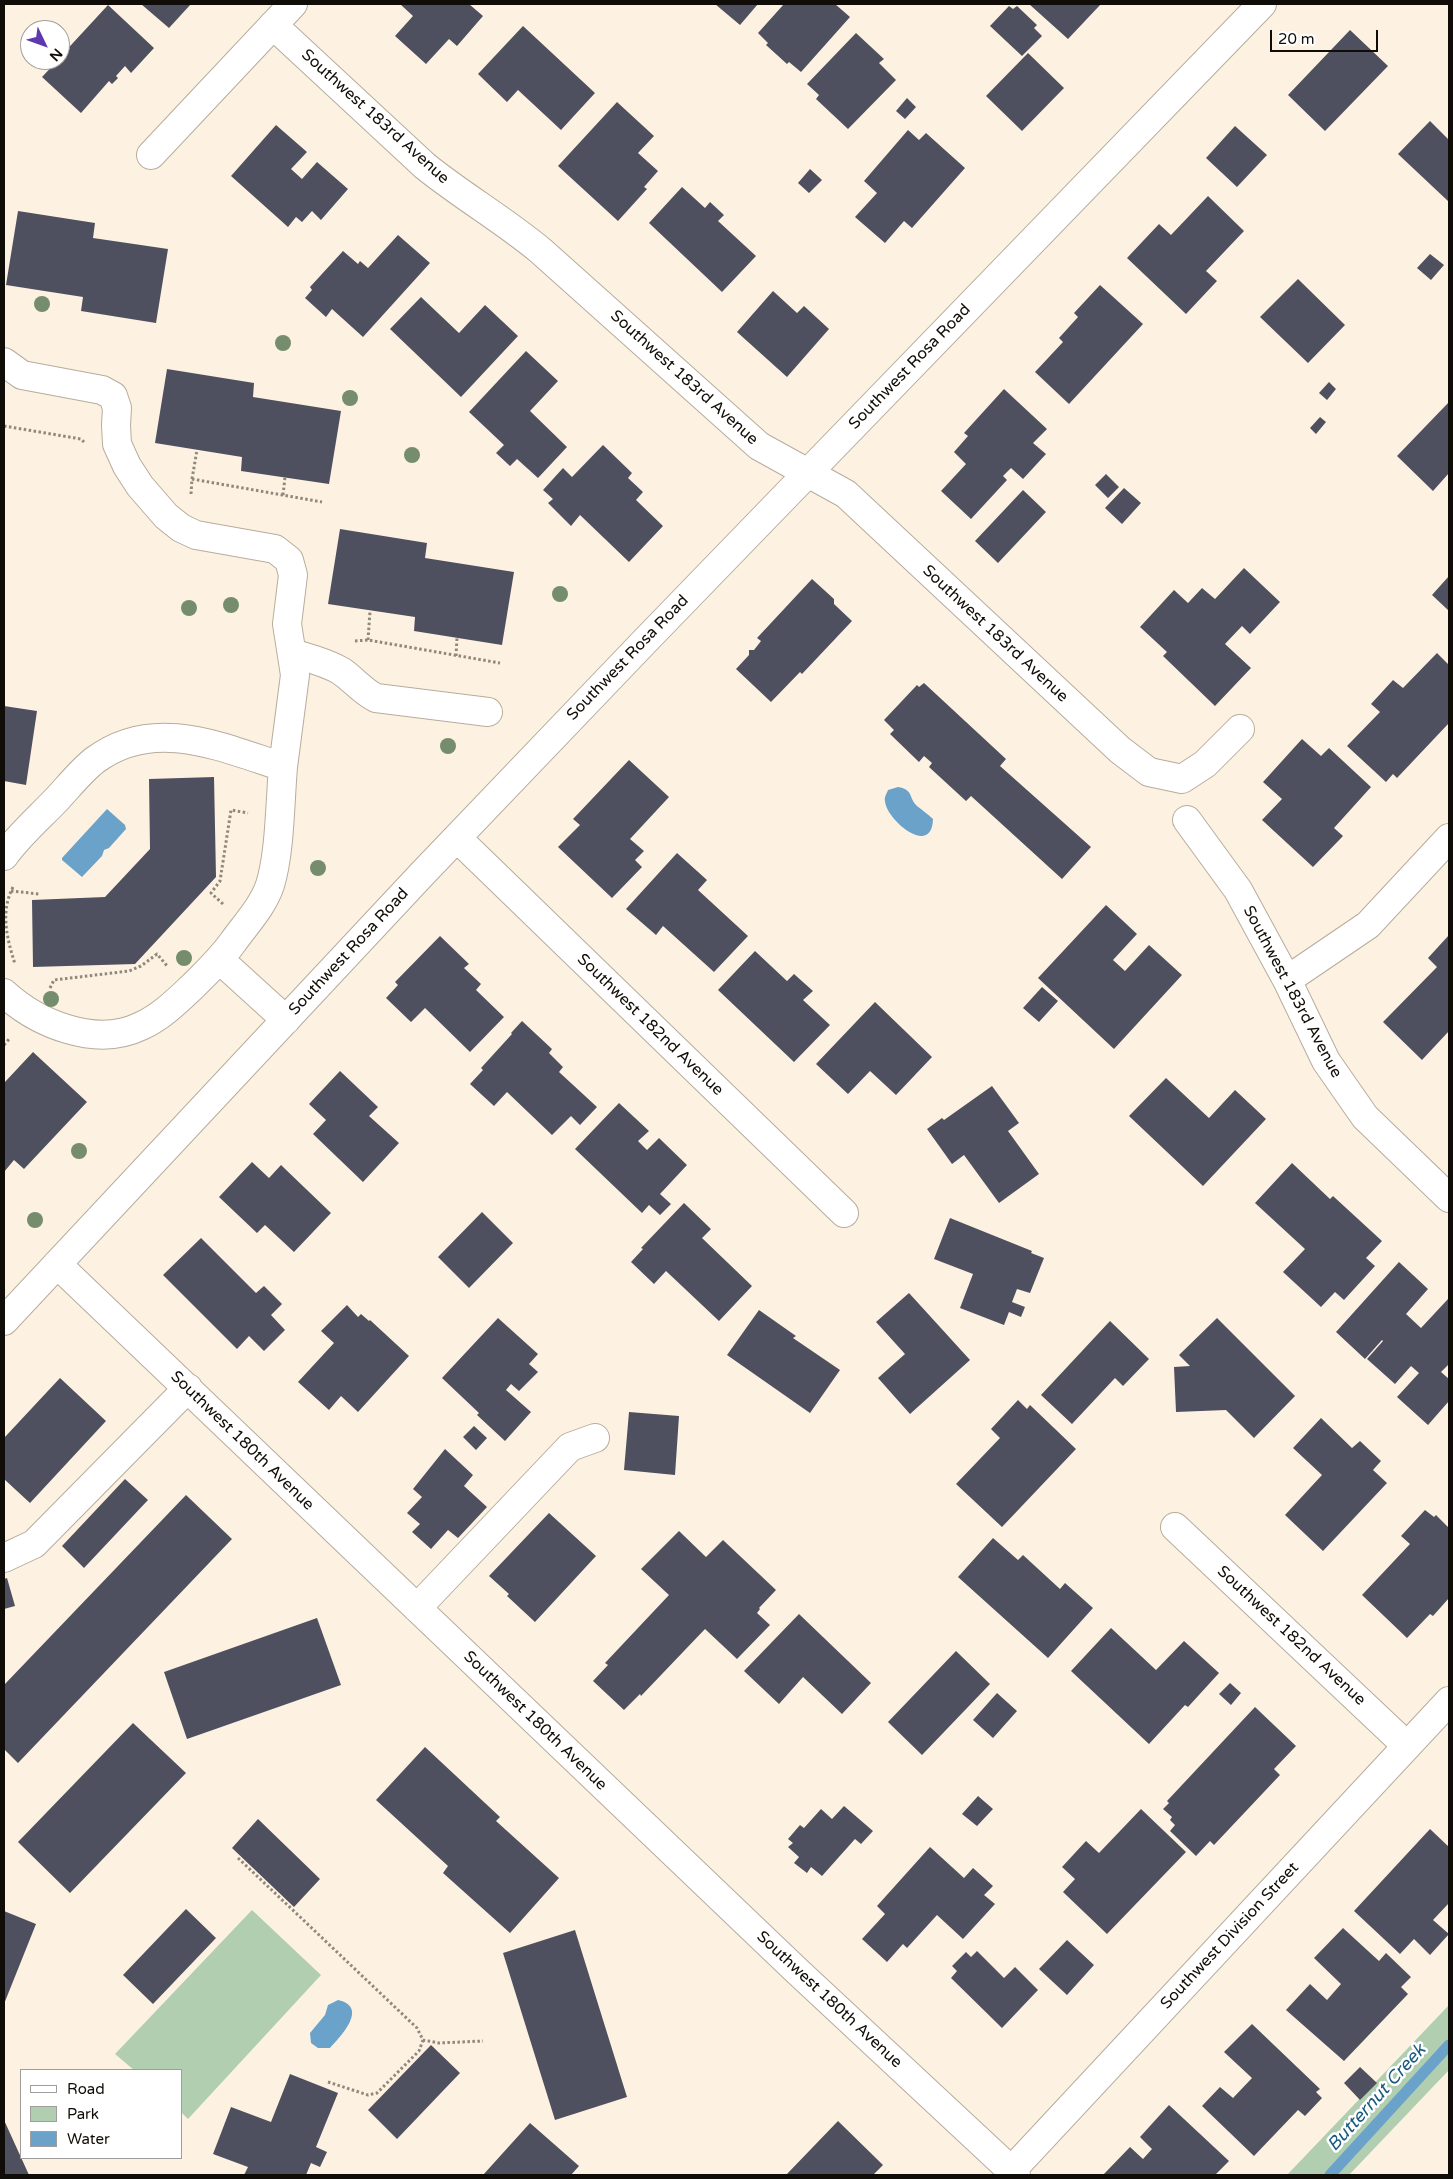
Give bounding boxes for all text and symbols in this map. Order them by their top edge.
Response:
north arrow [20,20,70,70]
scale bar [1273,20,1380,52]
text: 20 m [1278,30,1315,48]
text: N [46,45,66,65]
street label: Southwest 183rd Avenue [297,46,453,188]
street label: Southwest Rosa Road [845,300,975,434]
street label: Southwest 183rd Avenue [606,307,762,449]
street label: Southwest 183rd Avenue [918,561,1072,707]
street label: Southwest Rosa Road [563,591,693,725]
street label: Southwest Rosa Road [285,884,413,1020]
street label: Southwest 183rd Avenue [1238,903,1346,1081]
street label: Southwest 182nd Avenue [573,950,727,1100]
street label: Southwest 180th Avenue [166,1367,318,1515]
street label: Southwest 182nd Avenue [1213,1562,1369,1710]
street label: Southwest 180th Avenue [459,1647,611,1795]
street label: Southwest Division Street [1157,1859,1303,2013]
street label: Southwest 180th Avenue [752,1928,906,2072]
water label: Butternut Creek [1323,2040,1431,2156]
legend [20,2069,182,2159]
text: Road [67,2080,105,2098]
text: Park [67,2105,99,2123]
text: Water [67,2130,110,2148]

